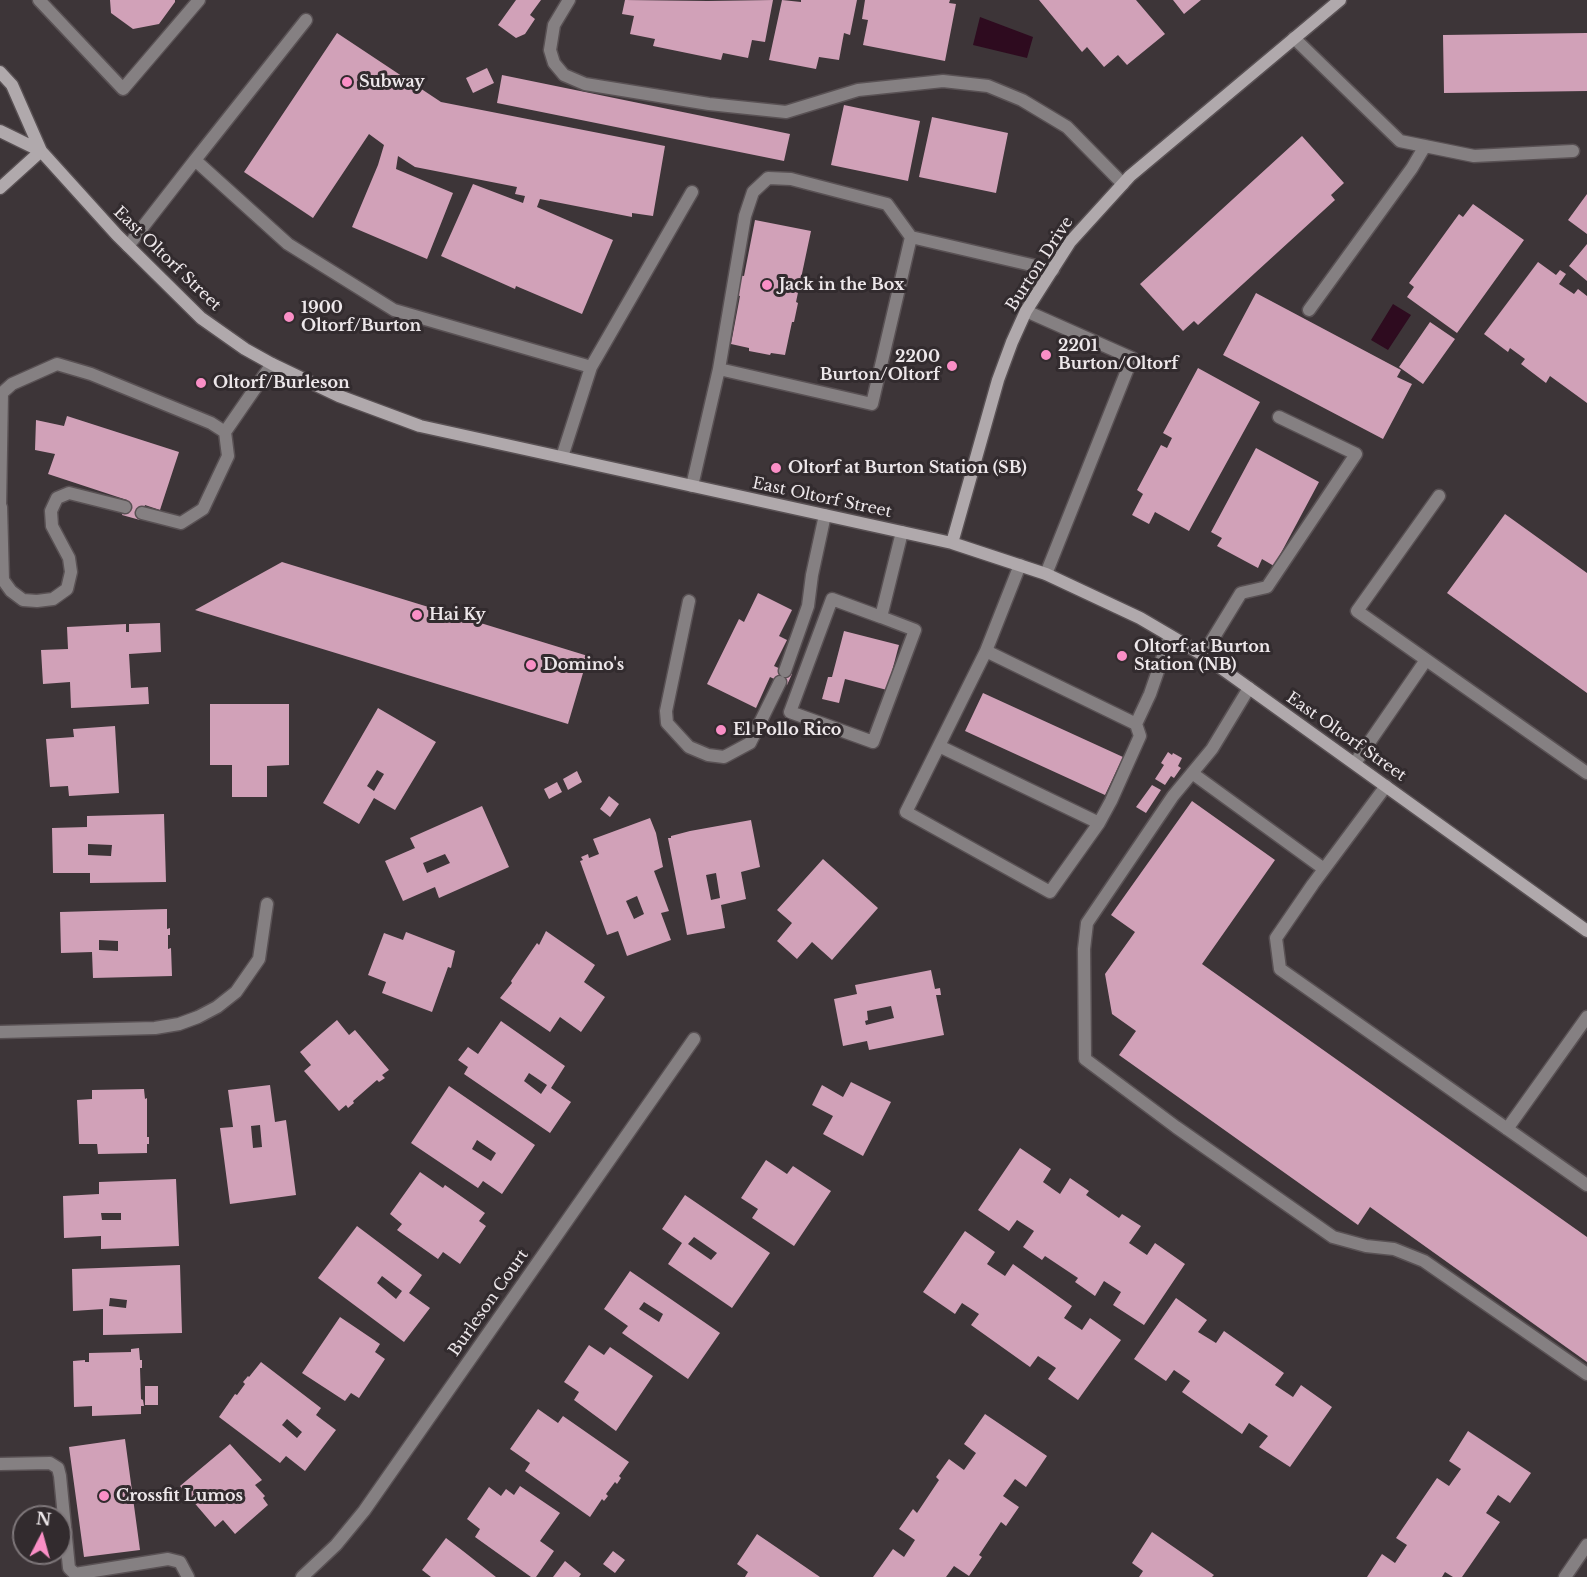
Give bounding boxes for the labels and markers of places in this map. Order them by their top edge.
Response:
place label: Subway [359,72,425,92]
marker: Subway [340,75,354,89]
place label: Jack in the Box [779,275,904,295]
marker: Jack in the Box [760,278,774,292]
place label: 1900 Oltorf/Burton [301,298,421,336]
marker: 1900 Oltorf/Burton [282,310,296,324]
place label: 2201 Burton/Oltorf [1058,336,1178,374]
place label: 2200 Burton/Oltorf [820,347,940,385]
marker: 2201 Burton/Oltorf [1039,348,1053,362]
marker: 2200 Burton/Oltorf [945,359,959,373]
place label: Oltorf/Burleson [213,373,350,393]
marker: Oltorf/Burleson [194,376,208,390]
place label: Oltorf at Burton Station (SB) [788,458,1027,478]
marker: Oltorf at Burton Station (SB) [769,461,783,475]
place label: Hai Ky [429,605,486,625]
marker: Hai Ky [410,608,424,622]
place label: Oltorf at Burton Station (NB) [1134,637,1270,675]
marker: Oltorf at Burton Station (NB) [1115,649,1129,663]
place label: Domino's [543,655,624,675]
marker: Domino's [524,658,538,672]
place label: El Pollo Rico [733,720,841,740]
marker: El Pollo Rico [714,723,728,737]
place label: Crossfit Lumos [116,1486,243,1506]
marker: Crossfit Lumos [97,1489,111,1503]

